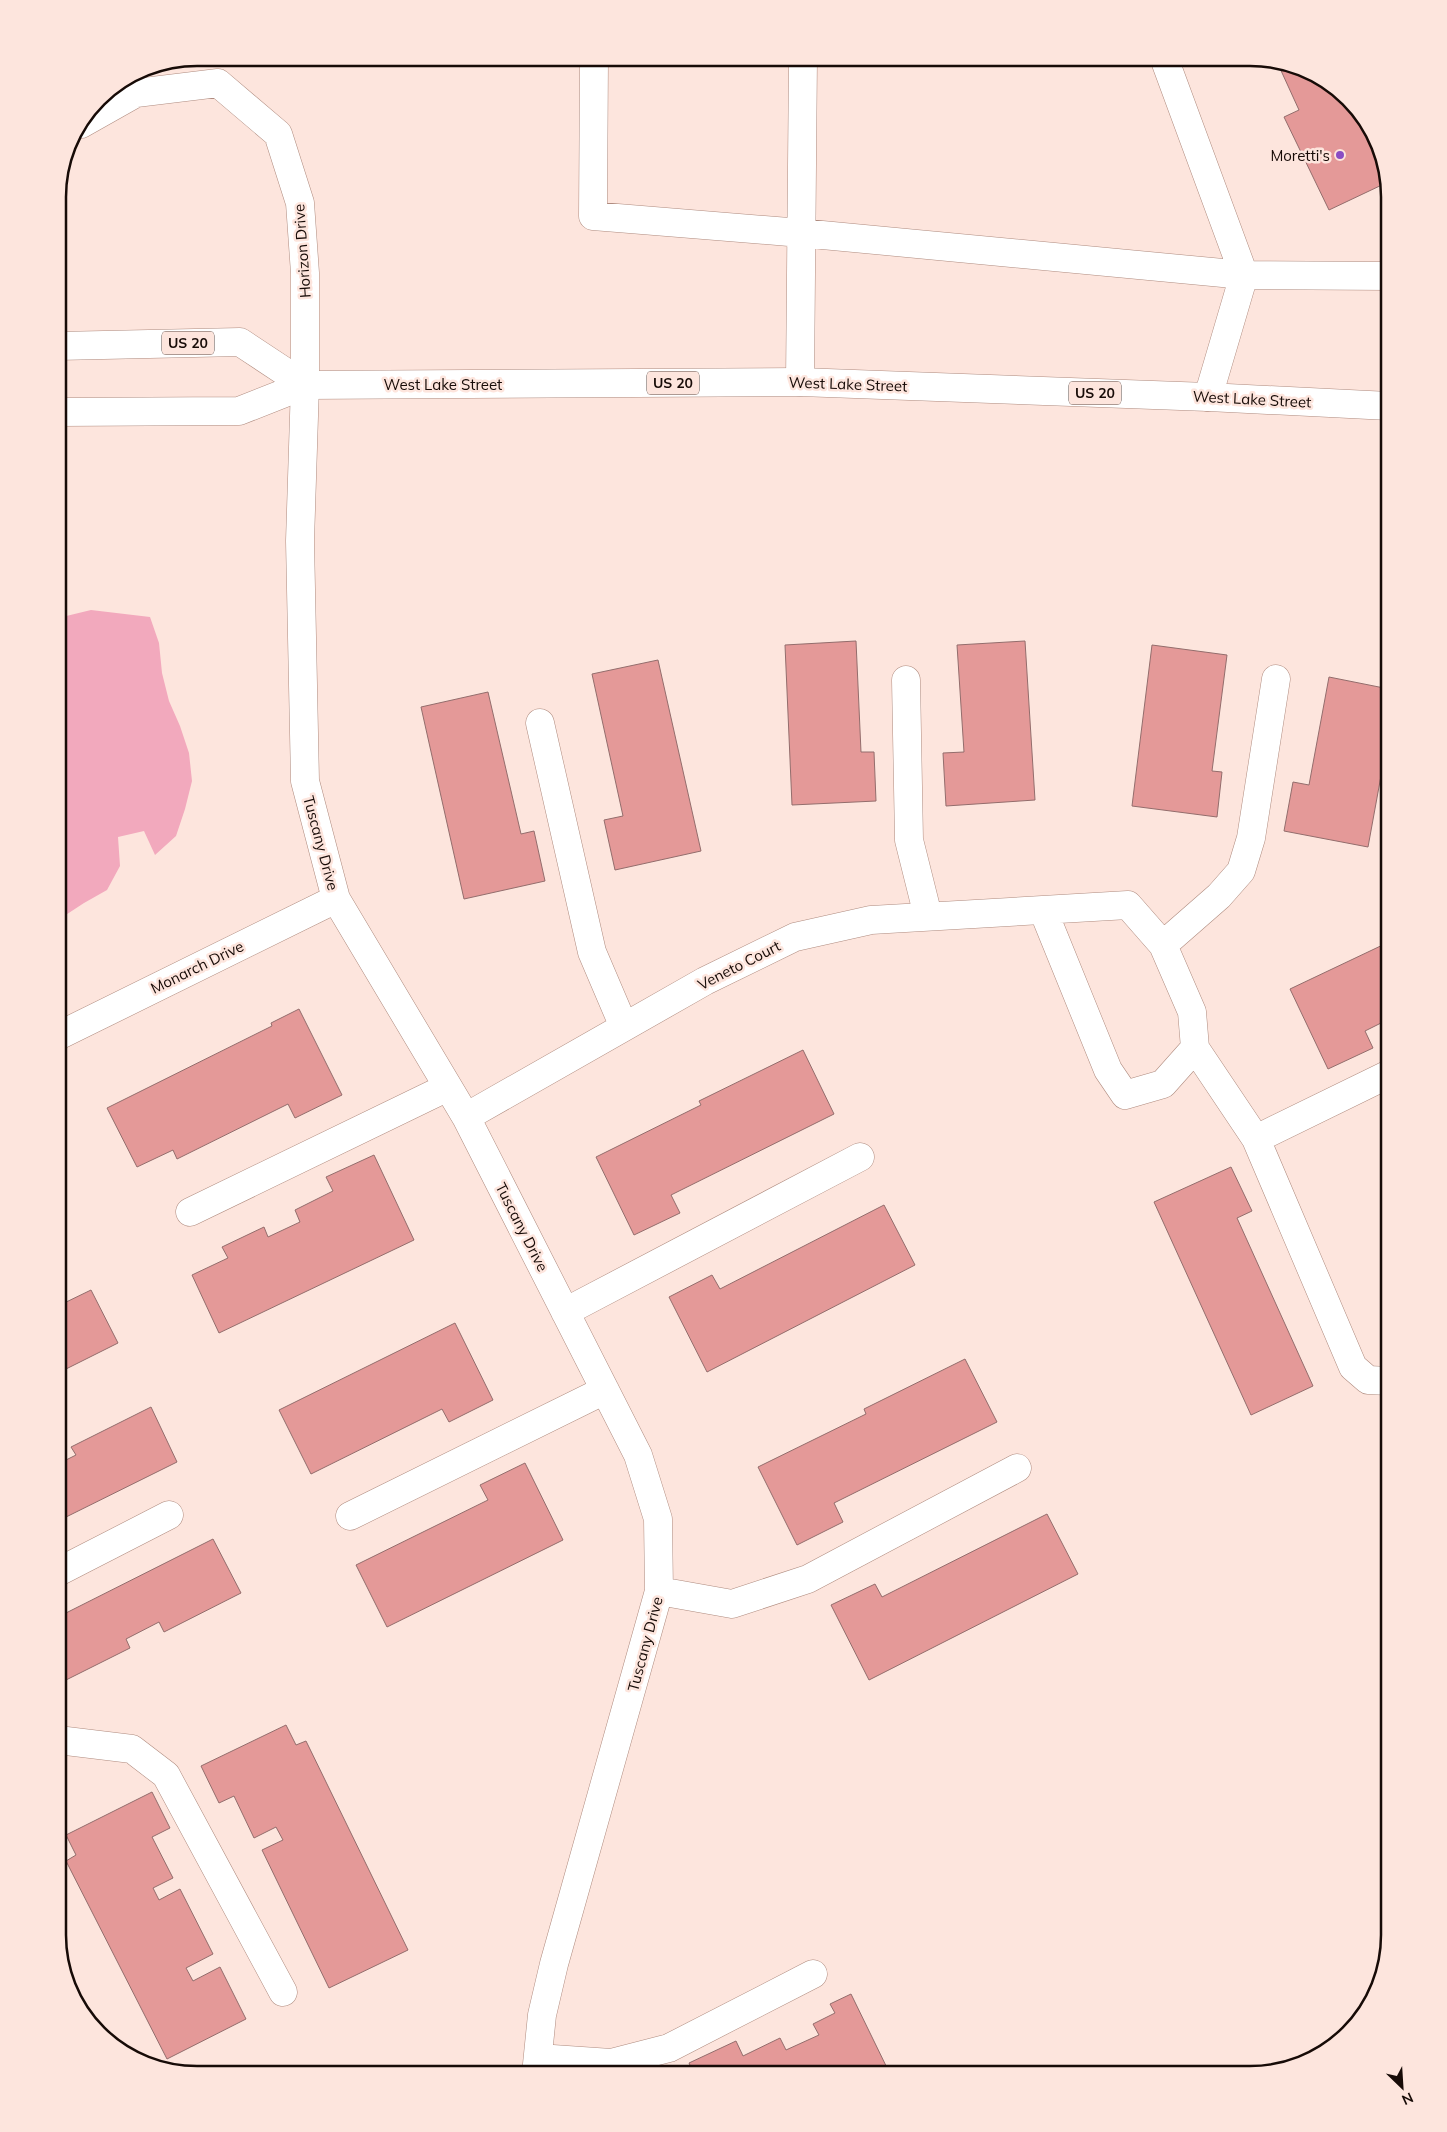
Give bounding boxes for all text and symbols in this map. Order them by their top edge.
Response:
place label: Moretti's [1270,146,1330,165]
marker: Moretti's [1334,149,1346,161]
street label: Horizon Drive [289,203,315,299]
road number: US 20 [162,332,214,354]
road number: US 20 [647,372,699,394]
street label: West Lake Street [788,372,908,396]
street label: West Lake Street [384,375,502,394]
road number: US 20 [1069,382,1121,404]
street label: West Lake Street [1192,386,1312,412]
street label: Tuscany Drive [299,794,343,892]
street label: Monarch Drive [147,936,247,998]
street label: Veneto Court [694,936,784,994]
street label: Tuscany Drive [491,1179,553,1275]
street label: Tuscany Drive [623,1595,667,1693]
north arrow [1377,2062,1427,2112]
text: N [1399,2088,1416,2109]

